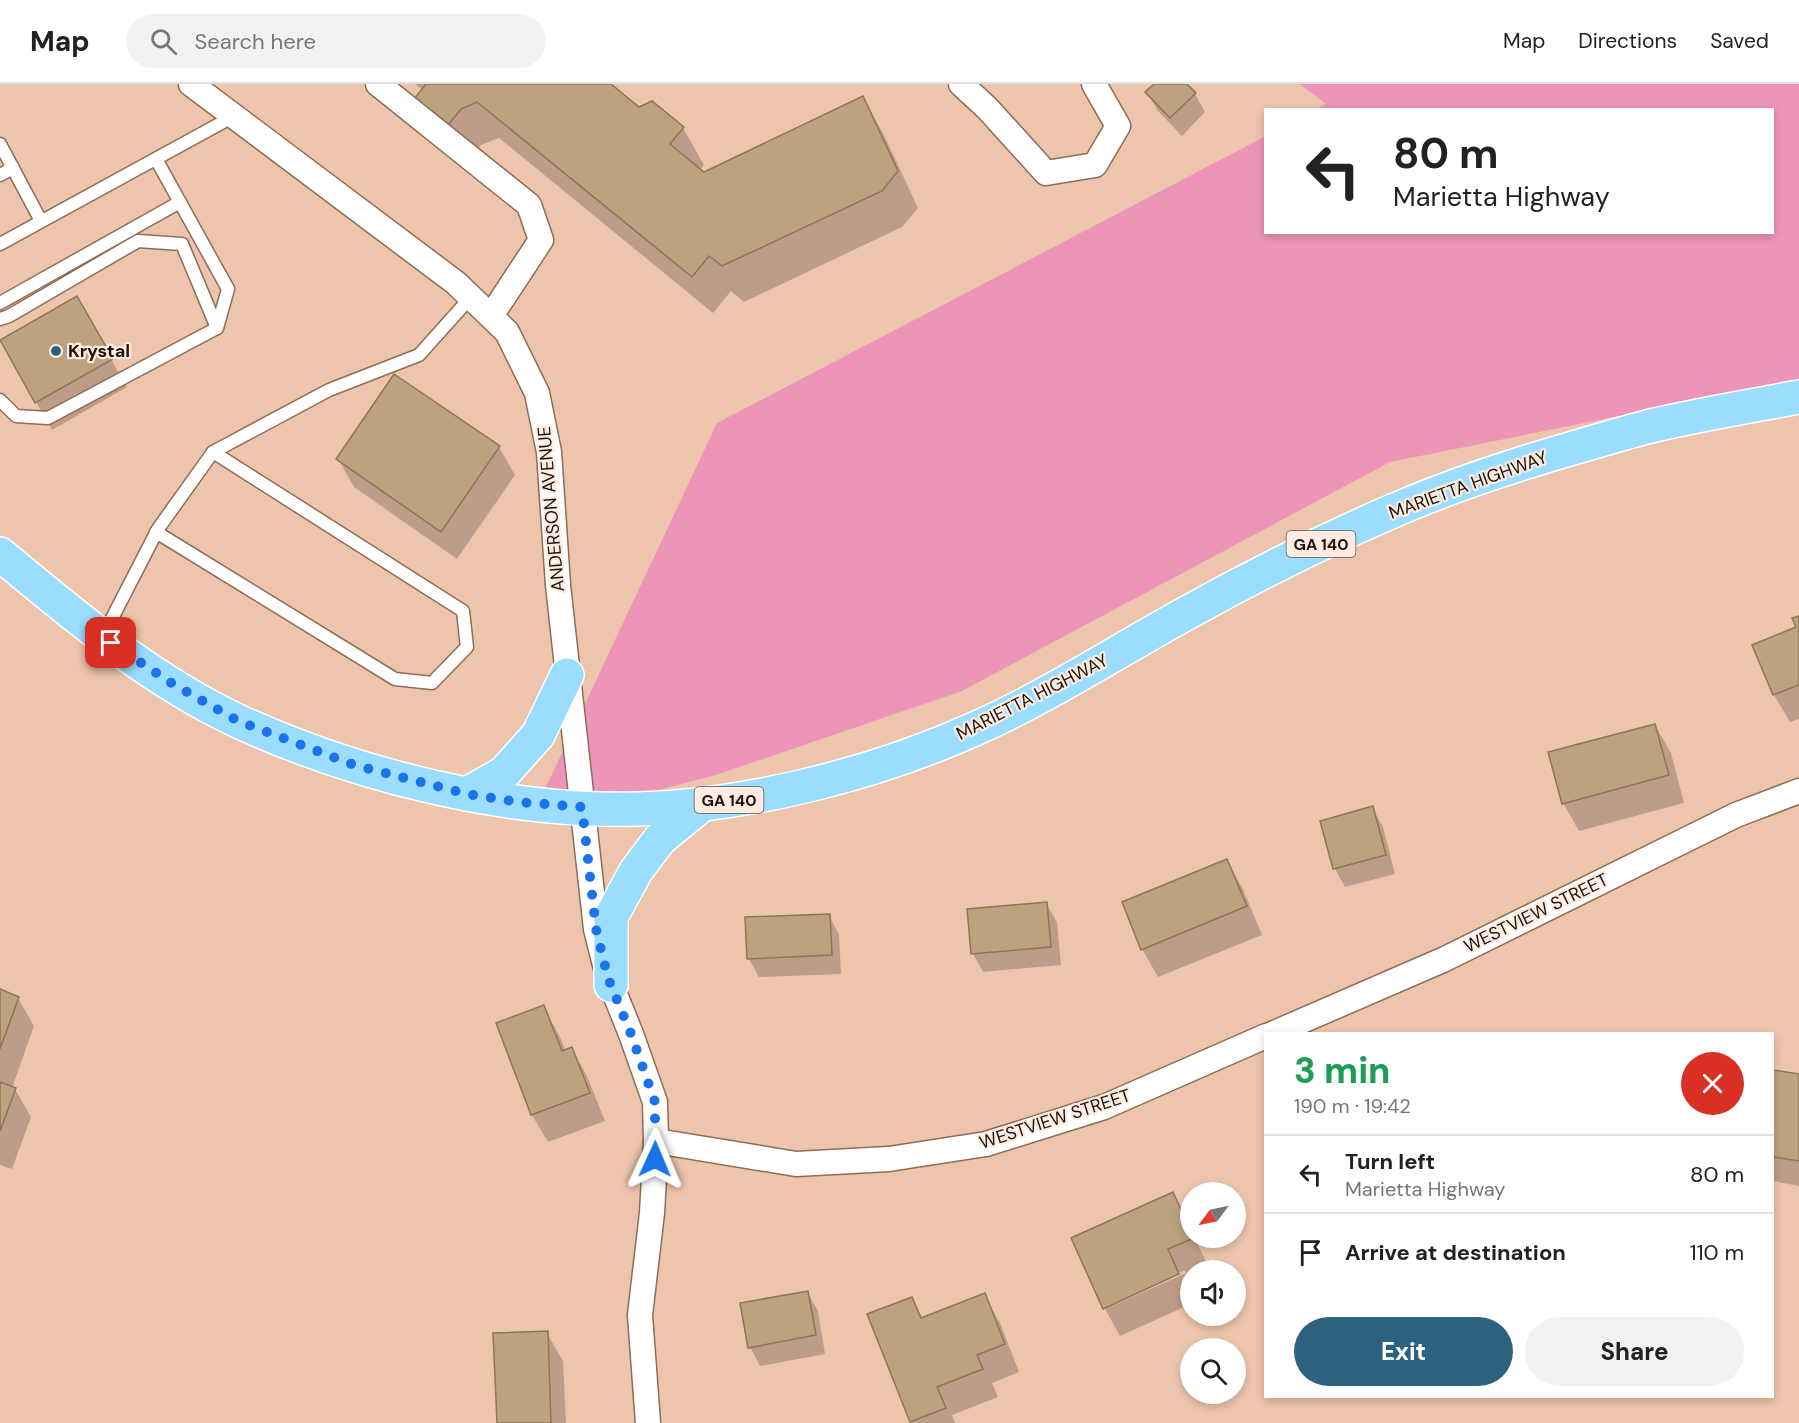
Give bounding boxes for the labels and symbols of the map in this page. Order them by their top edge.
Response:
place label: Krystal [68,339,130,363]
marker: Krystal [49,344,63,358]
street label: ANDERSON AVENUE [532,425,570,593]
street label: MARIETTA HIGHWAY [1385,445,1551,525]
road number: GA 140 [1286,531,1356,557]
pin [85,617,136,668]
street label: MARIETTA HIGHWAY [952,648,1112,746]
road number: GA 140 [694,787,764,813]
street label: WESTVIEW STREET [1460,868,1612,958]
street label: WESTVIEW STREET [976,1083,1134,1155]
position arrow [623,1127,687,1191]
north arrow [1180,1182,1246,1248]

